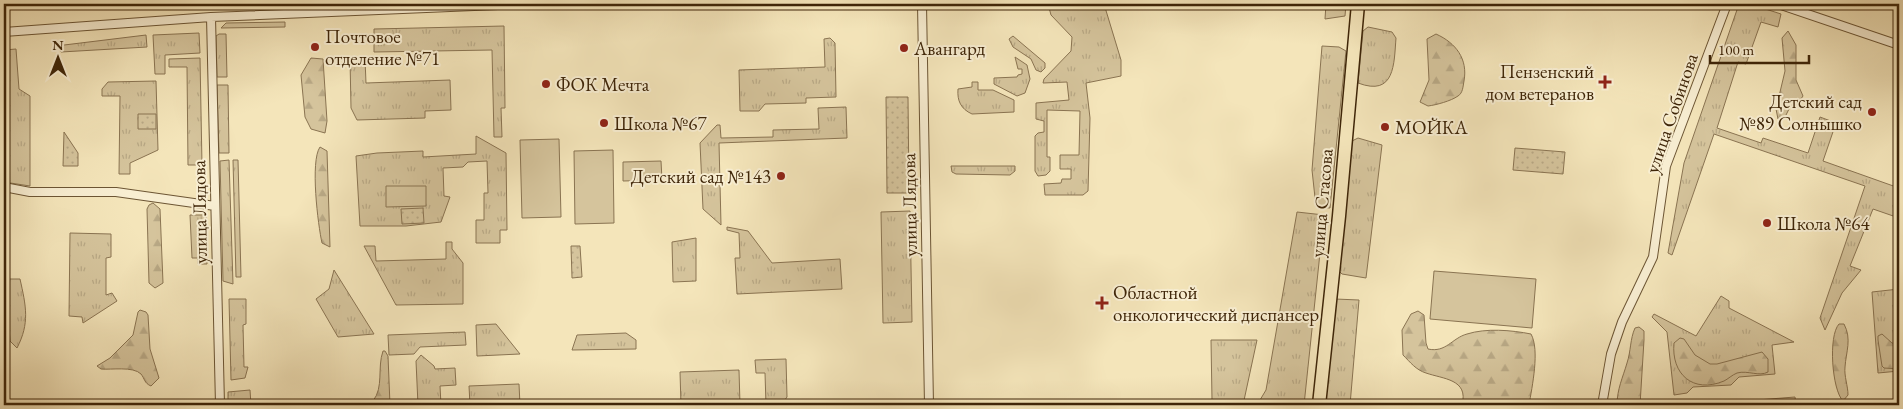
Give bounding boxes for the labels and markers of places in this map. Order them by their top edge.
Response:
place label: Почтовое отделение №71 [325,24,440,71]
place label: Авангард [913,36,985,61]
marker: Почтовое отделение №71 [309,41,321,53]
marker: Авангард [898,42,910,54]
place label: Пензенский дом ветеранов [1485,59,1594,106]
place label: ФОК Мечта [556,72,650,97]
marker: Пензенский дом ветеранов [1598,75,1612,89]
marker: ФОК Мечта [540,78,552,90]
place label: Детский сад №89 Солнышко [1739,89,1862,136]
marker: Детский сад №89 Солнышко [1866,106,1878,118]
place label: Школа №67 [614,111,707,136]
place label: МОЙКА [1395,115,1468,140]
marker: Школа №67 [598,117,610,129]
marker: МОЙКА [1379,121,1391,133]
place label: Детский сад №143 [631,164,771,189]
marker: Детский сад №143 [775,170,787,182]
place label: Школа №64 [1777,211,1870,236]
marker: Школа №64 [1761,217,1773,229]
place label: Областной онкологический диспансер [1113,280,1319,327]
marker: Областной онкологический диспансер [1095,296,1109,310]

